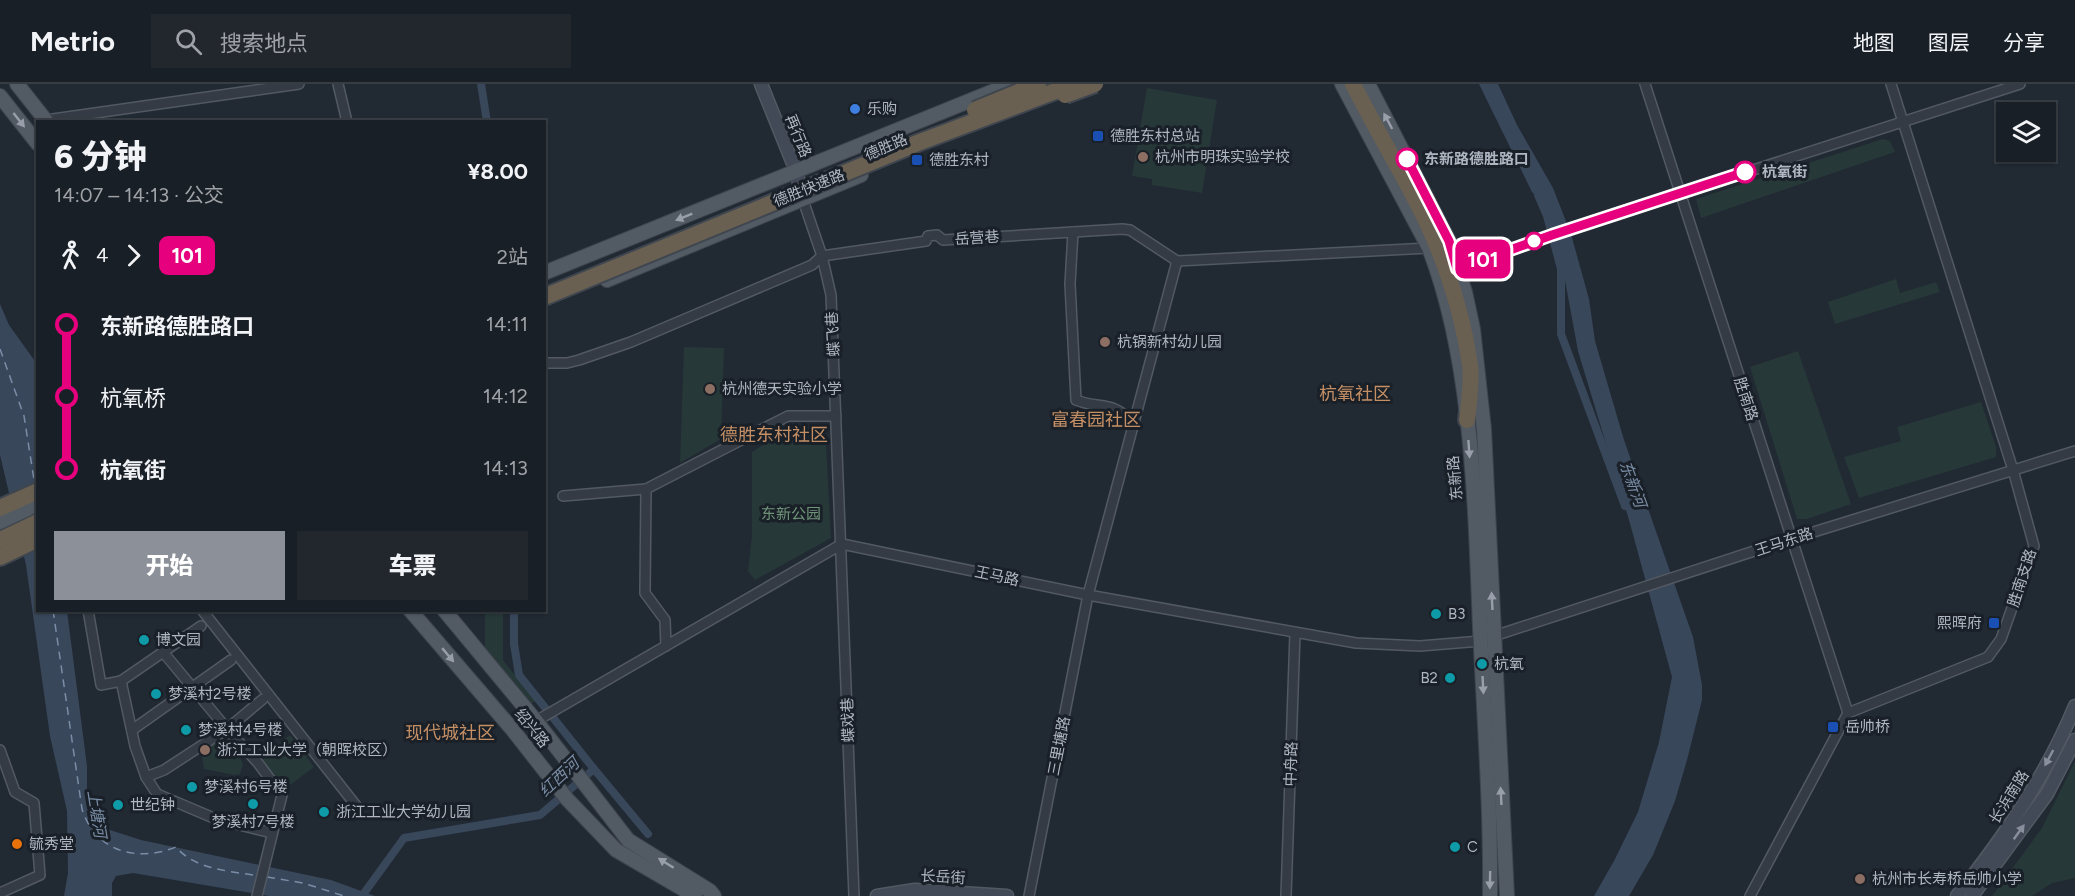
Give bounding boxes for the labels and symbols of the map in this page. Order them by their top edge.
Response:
place label: 乐购 [867,100,897,118]
marker: 乐购 [848,102,862,116]
street label: 再行路 [781,112,815,160]
one-way arrow [12,113,24,128]
one-way arrow [1383,113,1393,130]
place label: 德胜东村总站 [1110,127,1200,145]
marker: 德胜东村总站 [1091,129,1105,143]
street label: 德胜路 [862,130,910,164]
place label: 杭州市明珠实验学校 [1155,148,1290,166]
marker: 东新路德胜路口 [1396,148,1418,170]
marker: 杭州市明珠实验学校 [1136,150,1150,164]
place label: 东新路德胜路口 [1424,150,1529,168]
place label: 德胜东村 [929,151,989,169]
marker: 德胜东村 [910,153,924,167]
marker: 杭氧街 [1734,161,1756,183]
place label: 杭氧街 [1762,163,1807,181]
street label: 德胜快速路 [771,166,847,210]
one-way arrow [674,212,692,222]
street label: 岳营巷 [954,227,1000,249]
unlabelled marker [1525,232,1543,250]
line badge: 101 [1448,240,1518,279]
street label: 蝶飞巷 [823,311,843,357]
place label: 杭锅新村幼儿园 [1117,333,1222,351]
marker: 杭锅新村幼儿园 [1098,335,1112,349]
street label: 胜南路 [1730,375,1762,423]
place label: 杭州德天实验小学 [722,380,842,398]
marker: 杭州德天实验小学 [703,382,717,396]
district label: 杭氧社区 [1319,383,1391,405]
district label: 富春园社区 [1051,409,1141,431]
district label: 德胜东村社区 [720,424,828,446]
one-way arrow [1464,439,1474,458]
street label: 东新路 [1444,455,1466,501]
water label: 东新河 [1616,458,1651,513]
park label: 东新公园 [761,505,821,523]
street label: 王马东路 [1753,524,1815,560]
street label: 胜南支路 [2004,547,2040,609]
street label: 王马路 [973,563,1021,589]
one-way arrow [1488,591,1497,610]
place label: B3 [1448,605,1465,623]
marker: B3 [1429,607,1443,621]
place label: 熙晖府 [1937,614,1982,632]
marker: 熙晖府 [1987,616,2001,630]
place label: 博文园 [156,631,201,649]
marker: 博文园 [137,633,151,647]
one-way arrow [441,647,454,663]
place label: 杭氧 [1494,655,1524,673]
marker: 杭氧 [1475,657,1489,671]
place label: B2 [1420,669,1438,687]
marker: B2 [1443,671,1457,685]
one-way arrow [1478,676,1487,695]
place label: 梦溪村2号楼 [168,685,251,703]
marker: 梦溪村2号楼 [149,687,163,701]
street label: 蝶戏巷 [838,697,858,743]
street label: 绍兴路 [511,705,553,751]
street label: 三里塘路 [1044,715,1074,777]
place label: 岳帅桥 [1845,718,1890,736]
marker: 岳帅桥 [1826,720,1840,734]
place label: 梦溪村4号楼 [198,721,282,739]
district label: 现代城社区 [405,722,495,744]
marker: 梦溪村4号楼 [179,723,193,737]
place label: 浙江工业大学（朝晖校区） [217,741,397,759]
street label: 中舟路 [1281,741,1301,787]
marker: 浙江工业大学（朝晖校区） [198,743,212,757]
one-way arrow [2044,750,2054,767]
water label: 红西河 [535,752,585,800]
street label: 长浜南路 [1985,767,2033,827]
place label: 梦溪村6号楼 [204,778,288,796]
marker: 梦溪村6号楼 [185,780,199,794]
one-way arrow [1497,786,1506,805]
water label: 上塘河 [84,789,111,842]
place label: 世纪钟 [130,796,175,814]
marker: 梦溪村7号楼 [246,797,260,811]
marker: 世纪钟 [111,798,125,812]
place label: 浙江工业大学幼儿园 [336,803,471,821]
marker: 浙江工业大学幼儿园 [317,805,331,819]
place label: 梦溪村7号楼 [211,813,295,831]
one-way arrow [2013,824,2025,840]
place label: 毓秀堂 [29,835,74,853]
marker: 毓秀堂 [10,837,24,851]
place label: C [1467,838,1478,856]
marker: C [1448,840,1462,854]
one-way arrow [658,858,674,869]
street label: 长岳街 [920,867,966,887]
place label: 杭州市长寿桥岳帅小学 [1872,870,2022,888]
one-way arrow [1485,871,1495,890]
marker: 杭州市长寿桥岳帅小学 [1853,872,1867,886]

